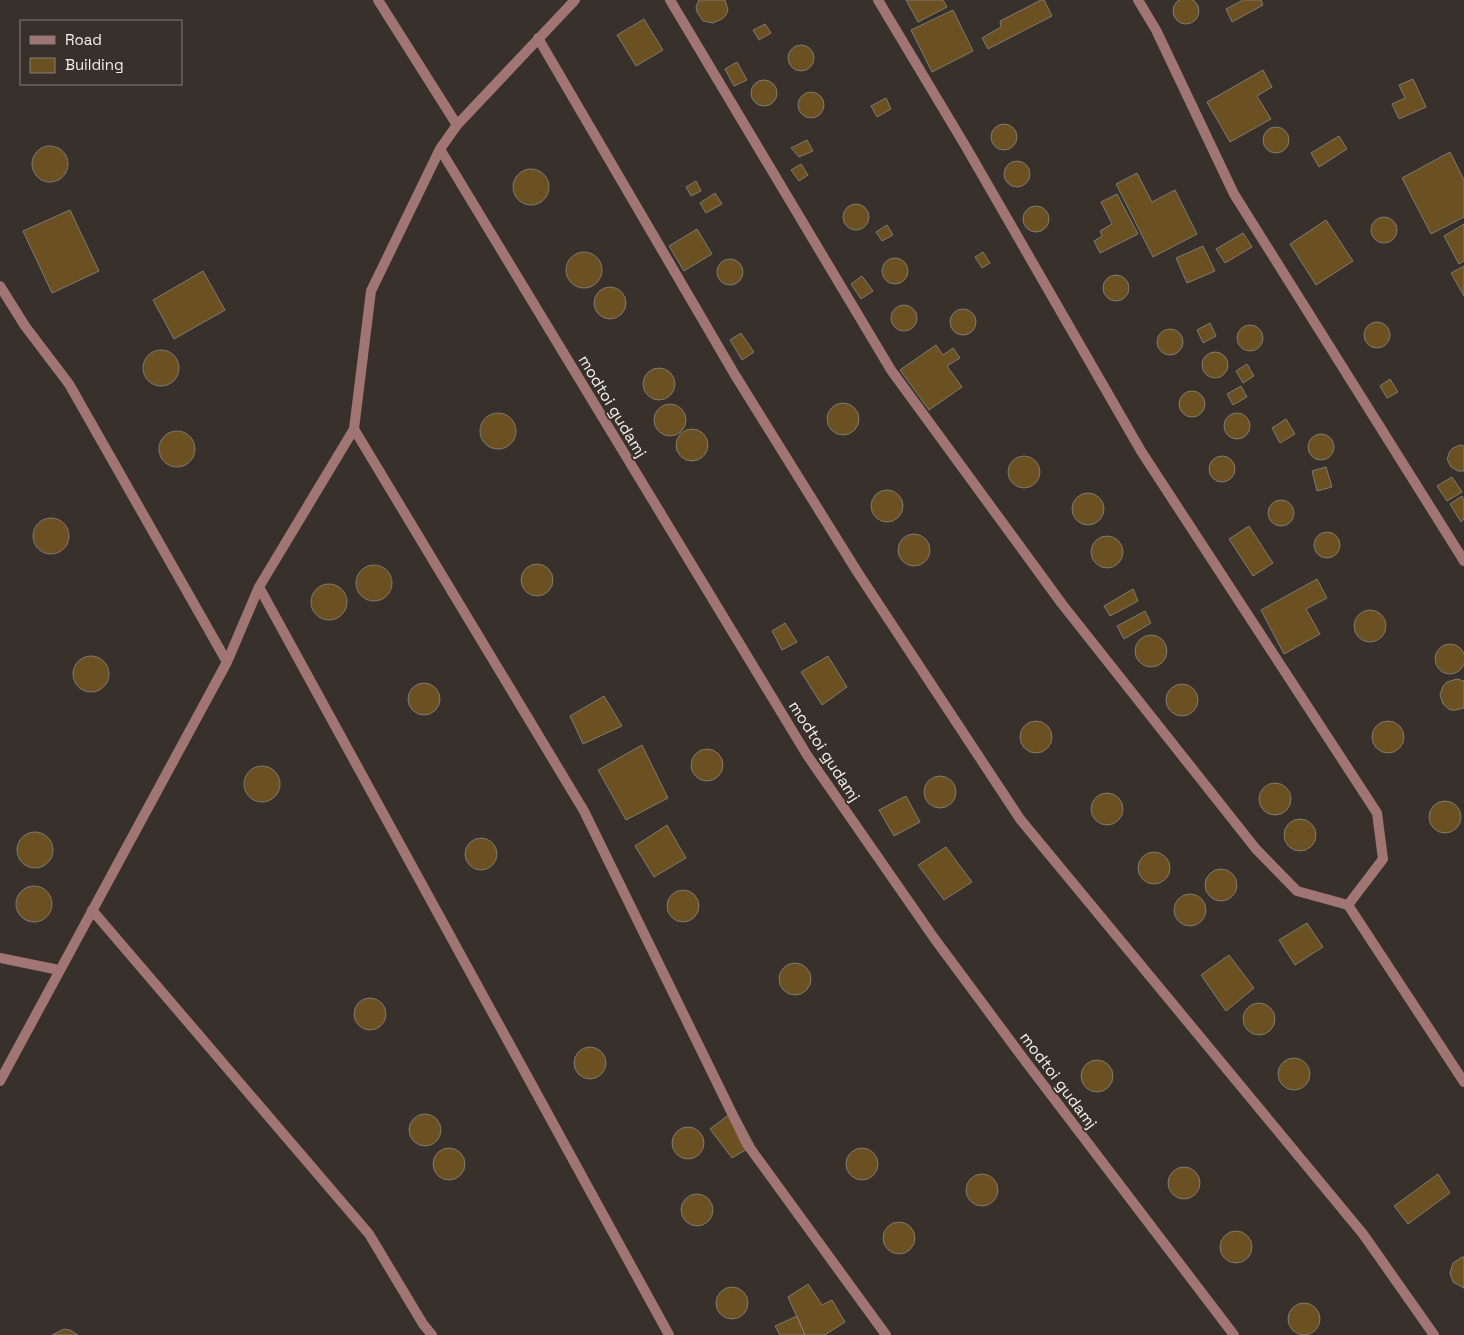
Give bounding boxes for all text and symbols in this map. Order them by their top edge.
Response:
legend [20,20,182,85]
text: Road [65,30,102,49]
text: Building [65,55,124,74]
street label: modtoi gudamj [574,351,652,461]
street label: modtoi gudamj [784,697,865,806]
street label: modtoi gudamj [1015,1028,1102,1133]

